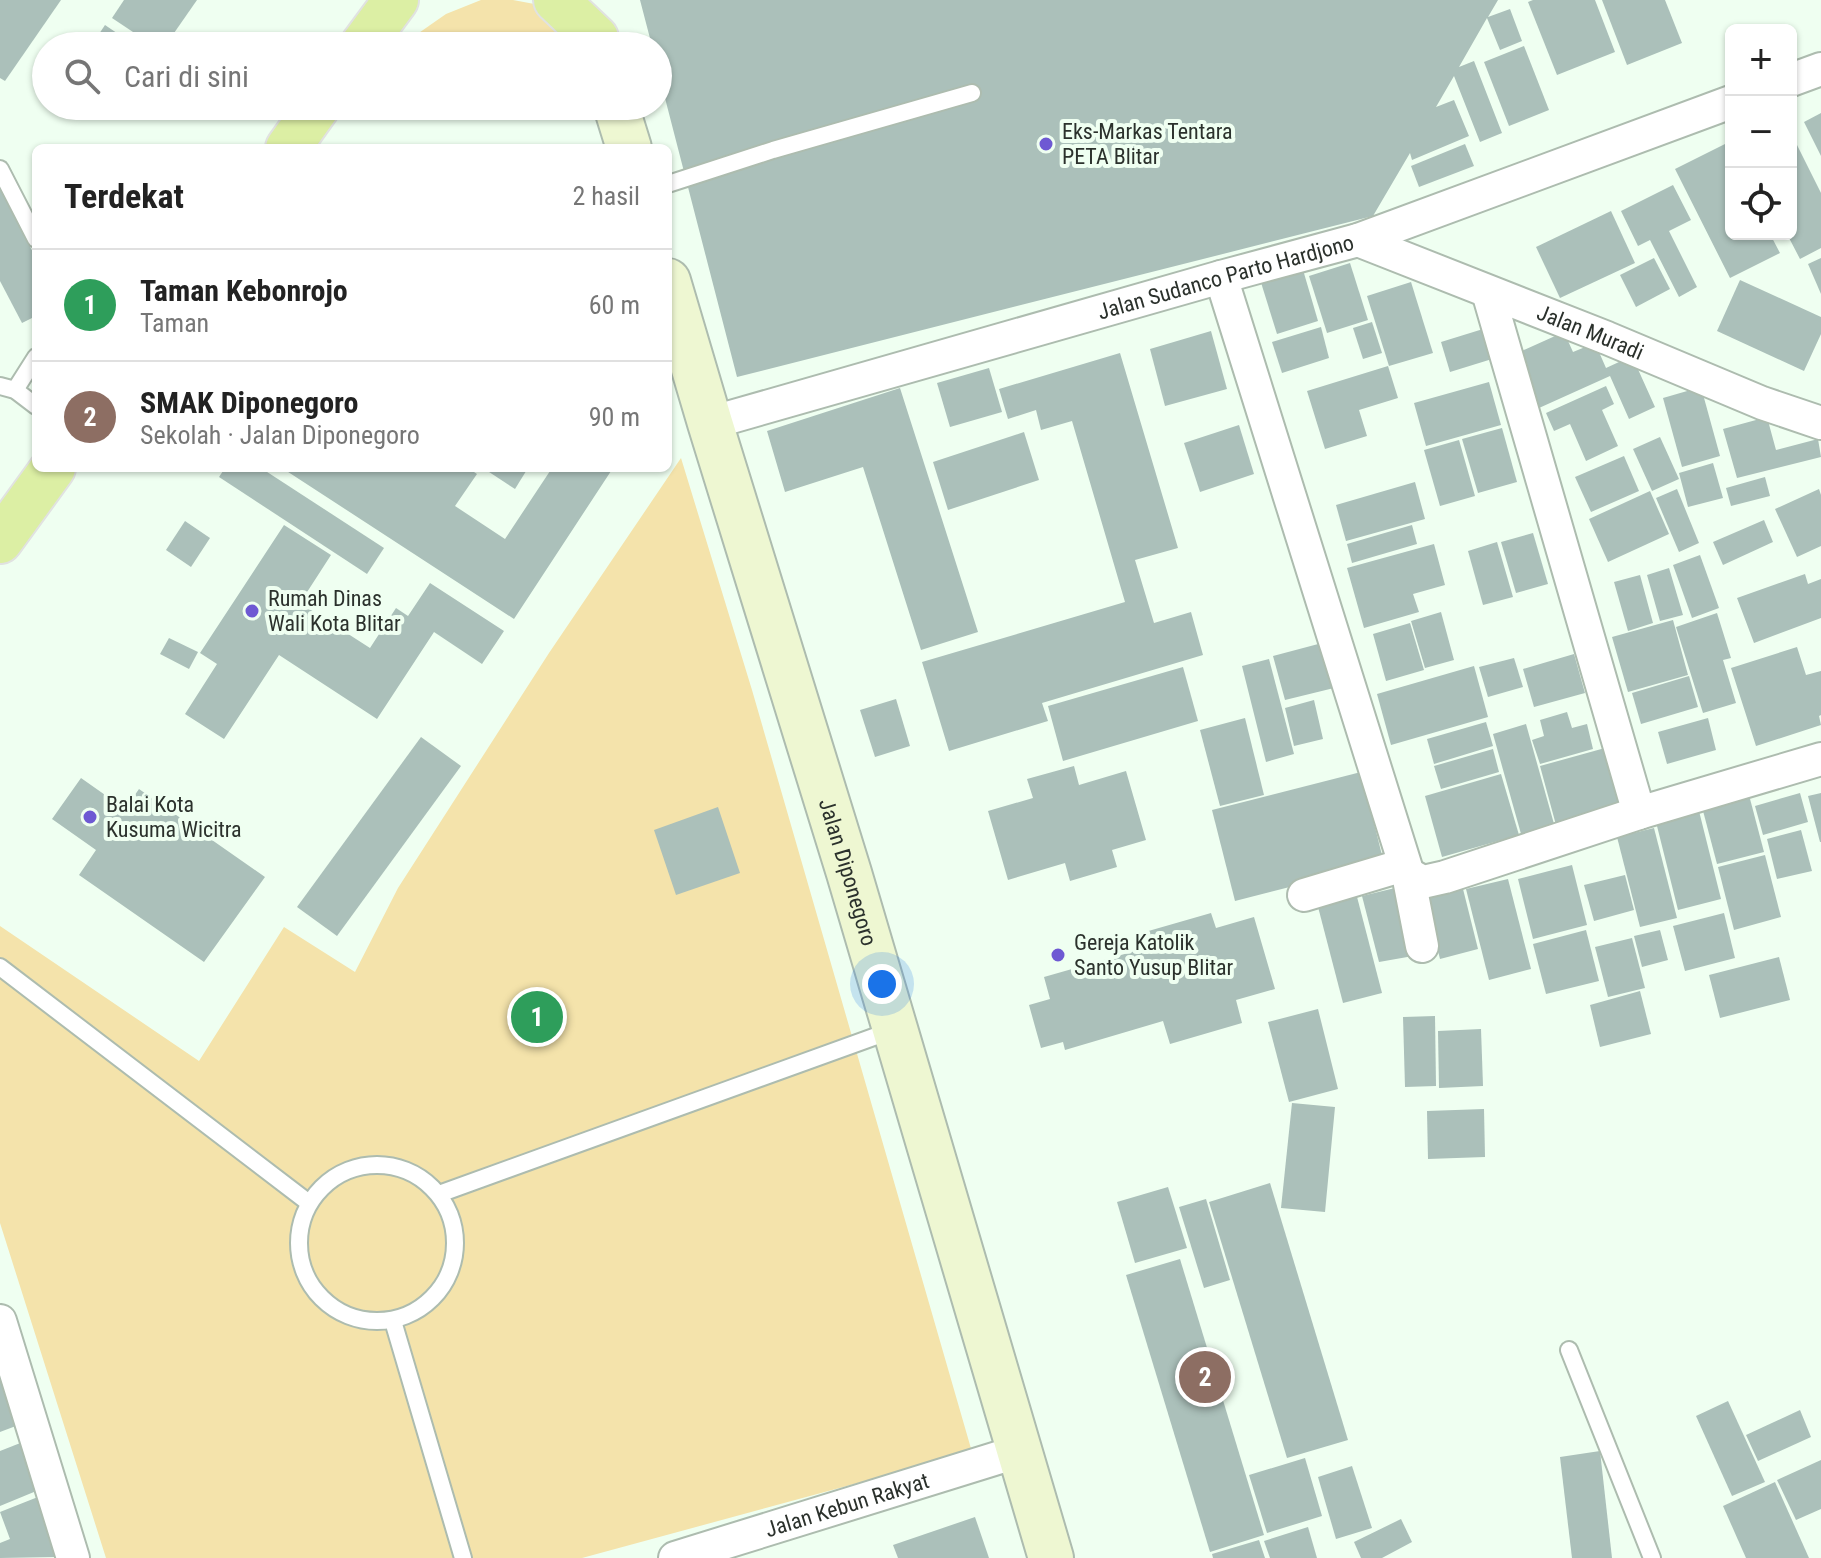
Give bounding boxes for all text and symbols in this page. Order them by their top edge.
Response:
map controls [1725,24,1797,240]
button: + [1725,24,1797,96]
search box [32,32,672,120]
icon: search [60,54,104,98]
text: Cari di sini [124,59,249,94]
button: − [1725,96,1797,168]
place label: Eks-Markas Tentara PETA Blitar [1062,119,1233,169]
marker: Eks-Markas Tentara PETA Blitar [1037,135,1055,153]
button: locate [1725,168,1797,240]
text: Terdekat [64,176,184,216]
text: 2 hasil [572,181,640,211]
street label: Jalan Sudanco Parto Hardjono [1095,229,1356,324]
text: Taman Kebonrojo [140,273,348,308]
text: 1 [83,290,97,320]
text: 60 m [589,290,640,320]
street label: Jalan Muradi [1534,299,1648,364]
text: Taman [140,308,209,338]
text: SMAK Diponegoro [140,385,358,420]
text: 2 [83,402,97,432]
text: 90 m [589,402,640,432]
text: Sekolah · Jalan Diponegoro [140,420,420,450]
place label: Rumah Dinas Wali Kota Blitar [268,586,401,636]
marker: Rumah Dinas Wali Kota Blitar [243,602,261,620]
place label: Balai Kota Kusuma Wicitra [106,792,242,842]
street label: Jalan Diponegoro [814,795,882,949]
marker: Balai Kota Kusuma Wicitra [81,808,99,826]
place label: Gereja Katolik Santo Yusup Blitar [1074,930,1233,980]
marker: Gereja Katolik Santo Yusup Blitar [1049,946,1067,964]
your location [862,964,902,1004]
pin: 1 [511,987,563,1047]
pin: 2 [1179,1347,1231,1407]
street label: Jalan Kebun Rakyat [762,1468,932,1542]

